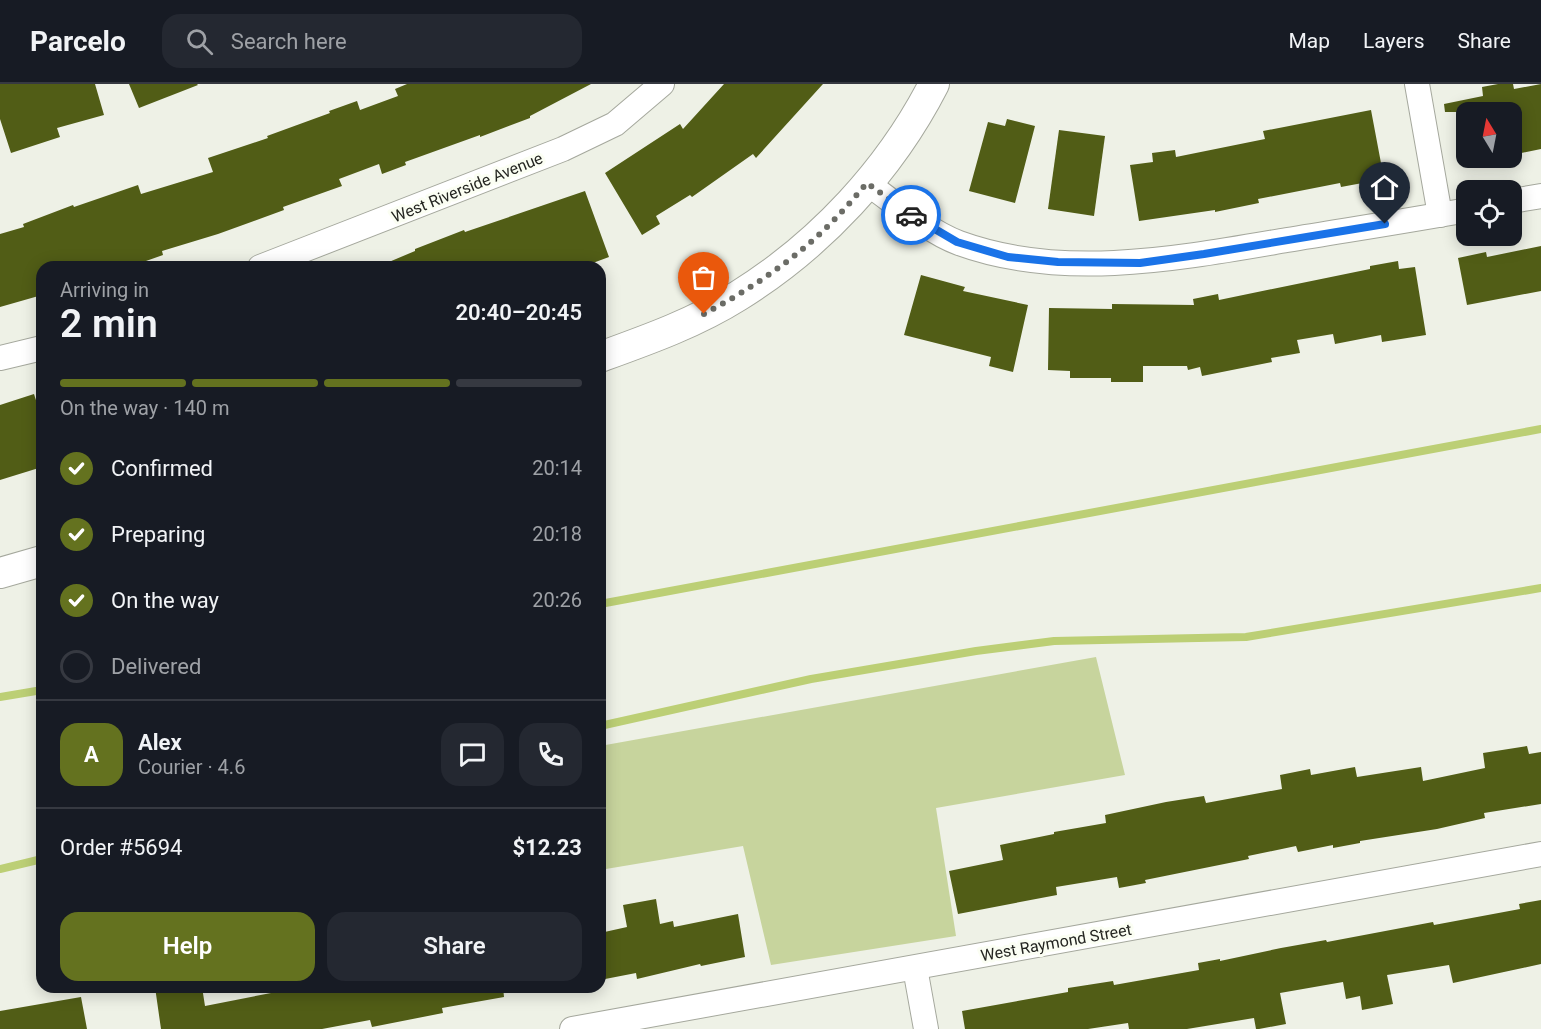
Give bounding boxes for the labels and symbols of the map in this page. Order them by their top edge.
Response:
north arrow [1456,102,1522,168]
street label: West Riverside Avenue [389,148,545,226]
pin [1359,162,1410,224]
courier [881,185,941,245]
pin [678,252,729,314]
street label: West Raymond Street [979,920,1133,965]

